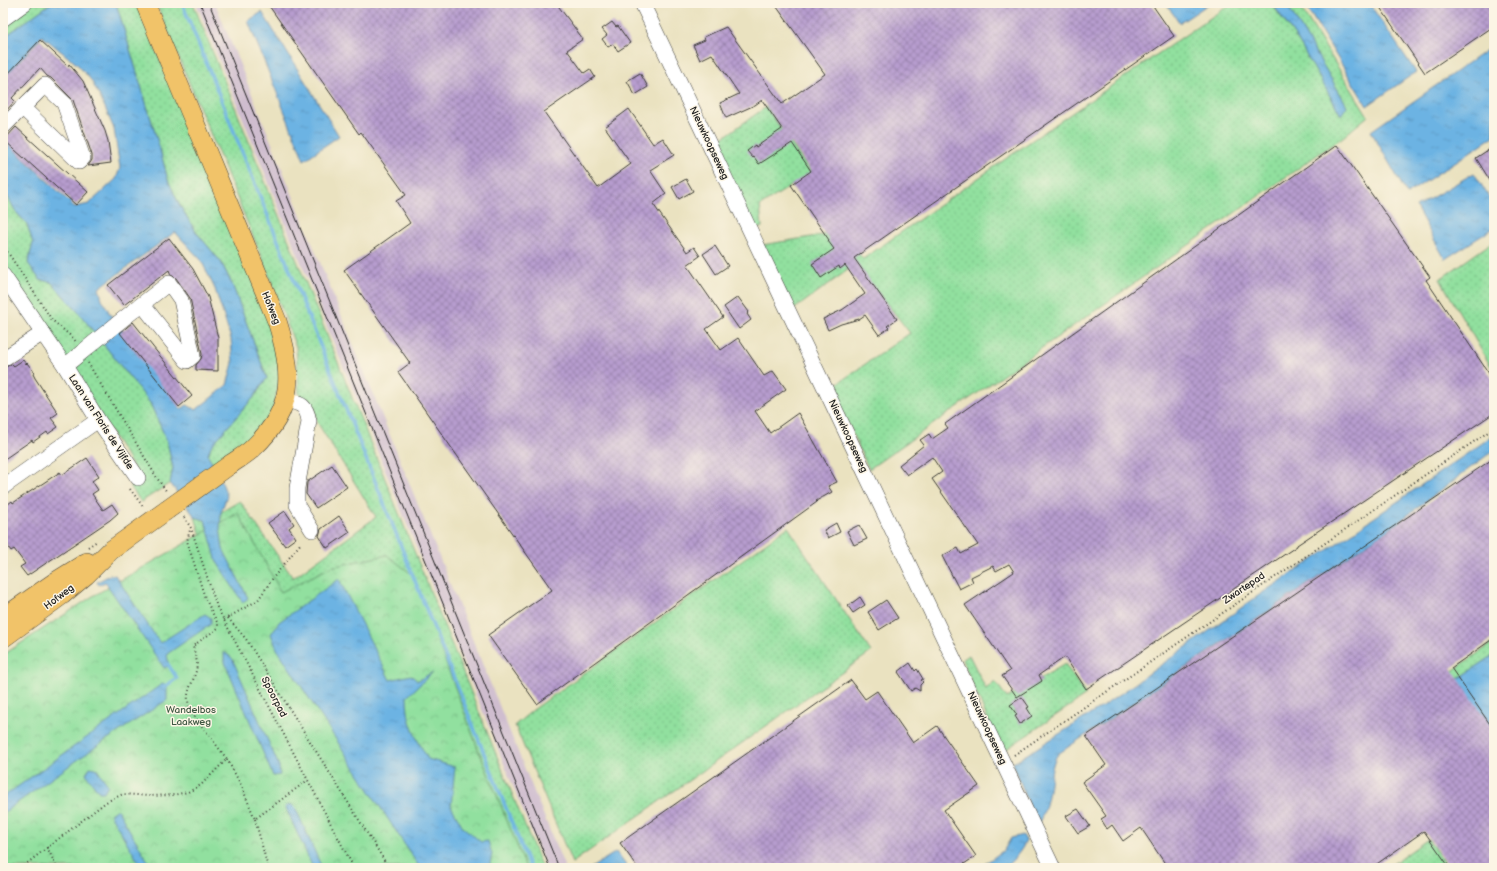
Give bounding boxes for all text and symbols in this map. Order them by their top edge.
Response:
street label: Nieuwkoopseweg [687,105,731,182]
street label: Hofweg [259,290,283,326]
street label: Laan van Floris de Vijfde [66,372,136,472]
street label: Nieuwkoopseweg [826,398,870,475]
street label: Zwartepad [1220,569,1267,607]
street label: Hofweg [42,582,77,612]
street label: Spoorpad [259,675,289,720]
street label: Nieuwkoopseweg [965,690,1009,767]
park label: Wandelbos Laakweg [166,704,216,728]

